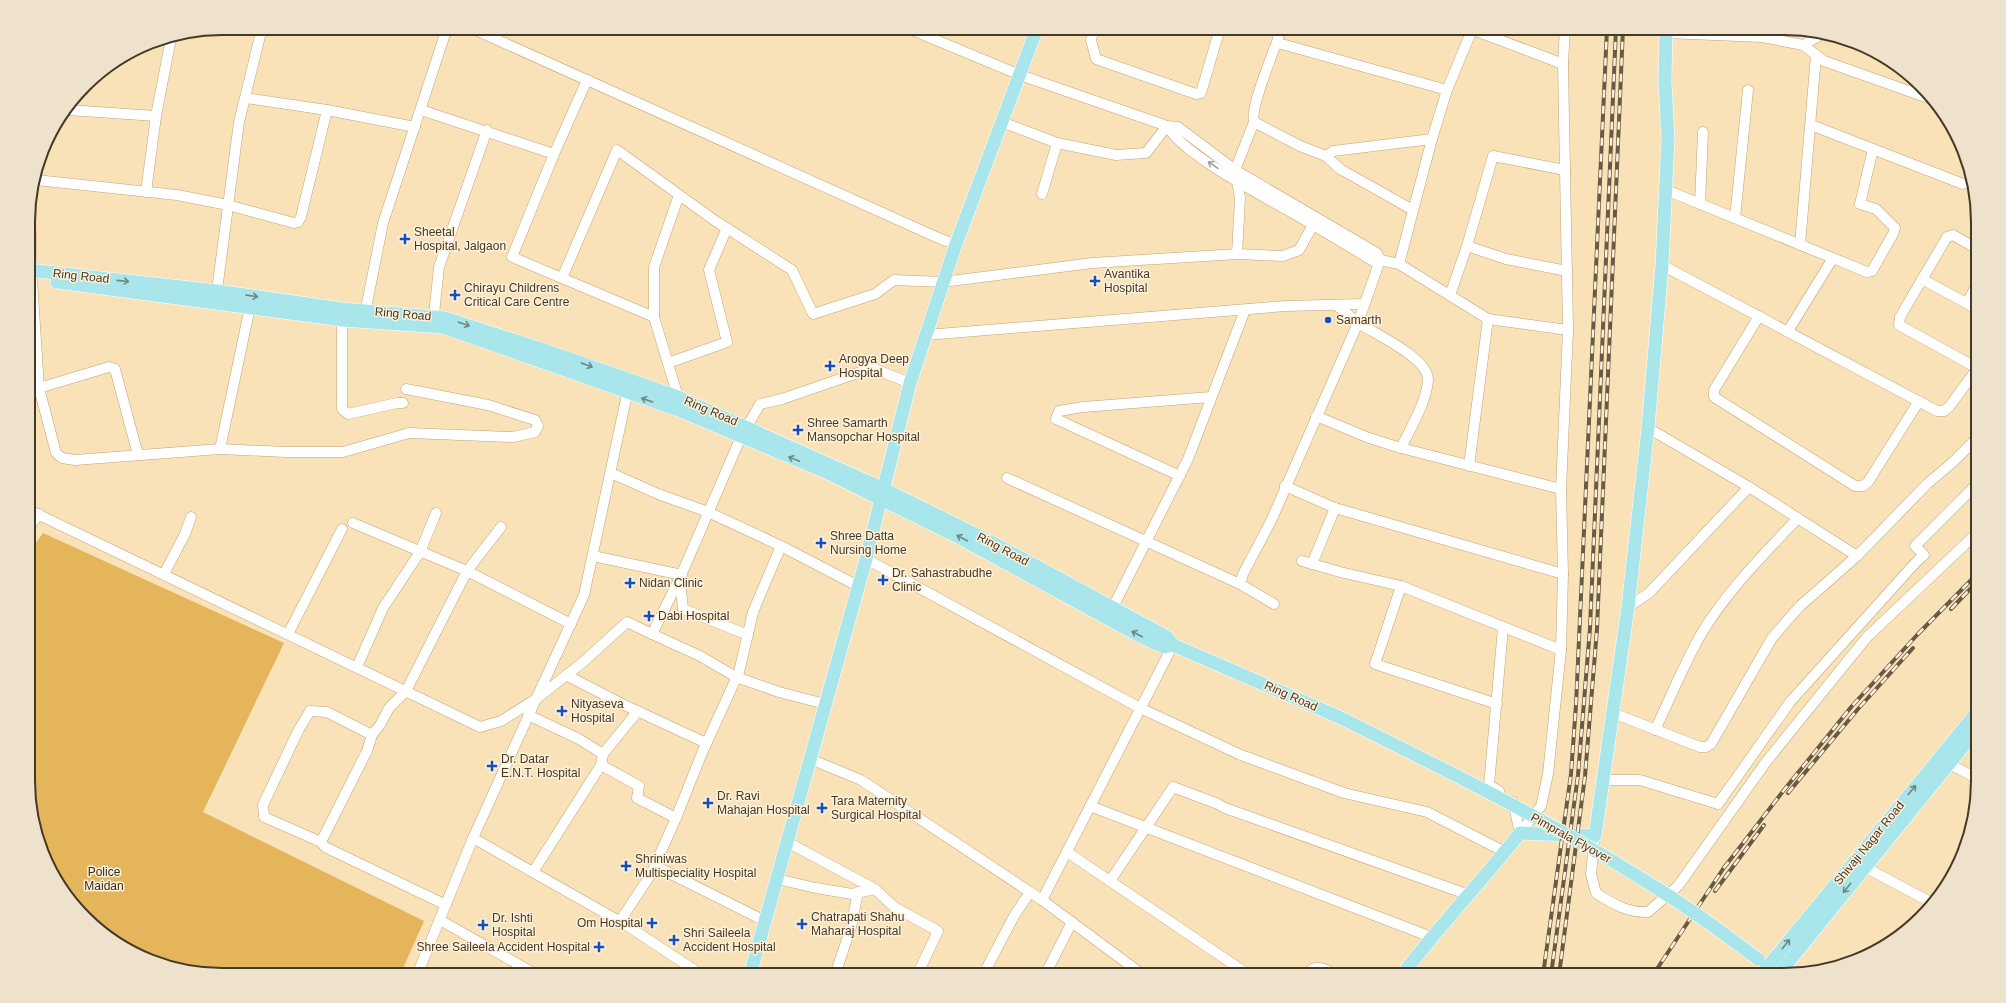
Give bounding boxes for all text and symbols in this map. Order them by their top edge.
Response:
one-way arrow [1208,161,1219,169]
place label: Sheetal Hospital, Jalgaon [414,225,506,253]
marker: Sheetal Hospital, Jalgaon [399,233,411,245]
street label: Ring Road [52,266,110,286]
place label: Avantika Hospital [1104,267,1150,295]
marker: Avantika Hospital [1089,275,1101,287]
one-way arrow [116,277,129,285]
place label: Chirayu Childrens Critical Care Centre [464,281,570,309]
marker: Chirayu Childrens Critical Care Centre [449,289,461,301]
one-way arrow [245,292,258,300]
street label: Ring Road [374,305,432,323]
place label: Samarth [1336,313,1381,327]
marker: Samarth [1323,315,1333,325]
one-way arrow [457,321,470,328]
place label: Arogya Deep Hospital [839,352,909,380]
marker: Arogya Deep Hospital [824,360,836,372]
one-way arrow [581,362,593,370]
street label: Ring Road [682,393,740,429]
one-way arrow [641,395,653,403]
place label: Shree Samarth Mansopchar Hospital [807,416,920,444]
marker: Shree Samarth Mansopchar Hospital [792,424,804,436]
one-way arrow [788,454,800,462]
place label: Shree Datta Nursing Home [830,529,907,557]
street label: Ring Road [975,530,1031,568]
one-way arrow [956,534,968,542]
marker: Shree Datta Nursing Home [815,537,827,549]
place label: Dr. Sahastrabudhe Clinic [892,566,992,594]
marker: Dr. Sahastrabudhe Clinic [877,574,889,586]
place label: Nidan Clinic [639,576,703,590]
marker: Nidan Clinic [624,577,636,589]
place label: Dabi Hospital [658,609,729,623]
marker: Dabi Hospital [643,610,655,622]
one-way arrow [1132,630,1144,637]
street label: Ring Road [1262,678,1320,714]
place label: Nityaseva Hospital [571,697,624,725]
marker: Nityaseva Hospital [556,705,568,717]
place label: Dr. Datar E.N.T. Hospital [501,752,580,780]
marker: Dr. Datar E.N.T. Hospital [486,760,498,772]
one-way arrow [1908,784,1917,795]
place label: Dr. Ravi Mahajan Hospital [717,789,810,817]
place label: Tara Maternity Surgical Hospital [831,794,921,822]
marker: Dr. Ravi Mahajan Hospital [702,797,714,809]
street label: Shivaji Nagar Road [1831,798,1907,888]
marker: Tara Maternity Surgical Hospital [816,802,828,814]
street label: Pimprala Flyover [1528,810,1614,866]
place label: Shriniwas Multispeciality Hospital [635,852,756,880]
marker: Shriniwas Multispeciality Hospital [620,860,632,872]
park label: Police Maidan [84,865,124,893]
one-way arrow [1843,883,1852,893]
place label: Chatrapati Shahu Maharaj Hospital [811,910,904,938]
place label: Dr. Ishti Hospital [492,911,535,939]
place label: Om Hospital [577,916,643,930]
marker: Om Hospital [646,917,658,929]
marker: Chatrapati Shahu Maharaj Hospital [796,918,808,930]
marker: Dr. Ishti Hospital [477,919,489,931]
place label: Shri Saileela Accident Hospital [683,926,776,954]
marker: Shri Saileela Accident Hospital [668,934,680,946]
one-way arrow [1781,939,1790,950]
place label: Shree Saileela Accident Hospital [417,940,590,954]
marker: Shree Saileela Accident Hospital [593,941,605,953]

